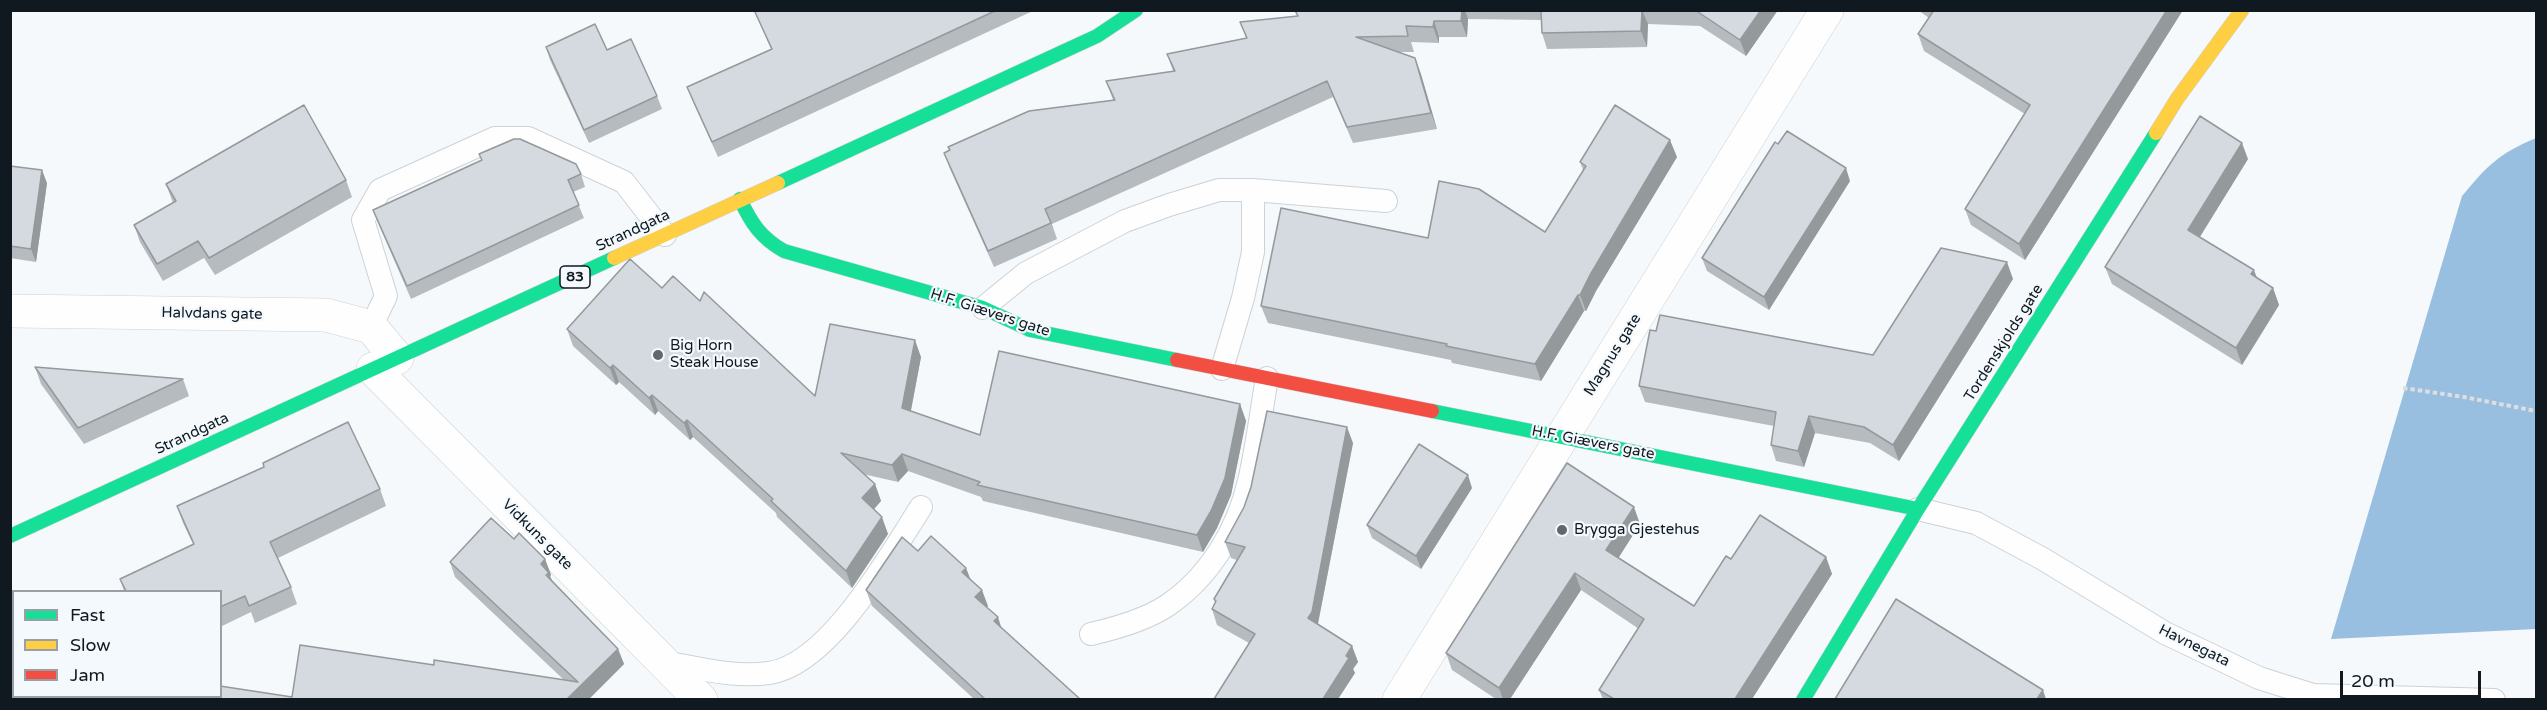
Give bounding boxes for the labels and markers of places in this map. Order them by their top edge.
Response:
place label: Big Horn Steak House [670,337,759,372]
marker: Big Horn Steak House [651,348,665,362]
place label: Brygga Gjestehus [1574,521,1700,539]
marker: Brygga Gjestehus [1555,523,1569,537]

